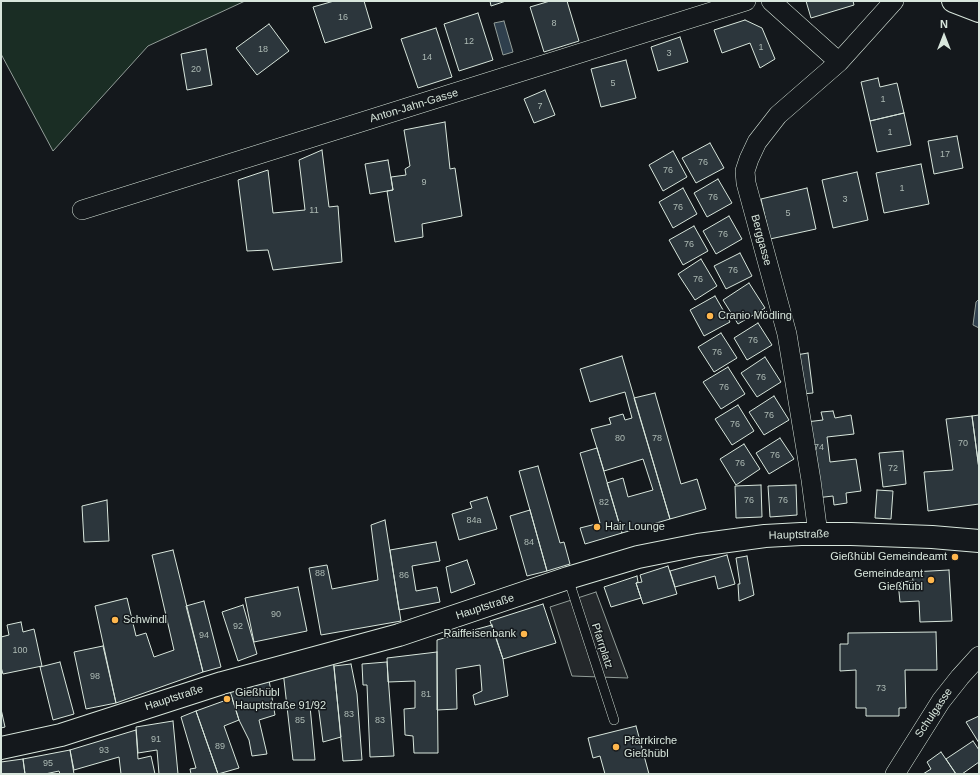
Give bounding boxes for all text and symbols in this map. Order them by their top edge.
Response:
house number: 16 [338,13,348,23]
north arrow [924,16,964,56]
text: N [940,18,948,30]
house number: 8 [551,19,557,29]
house number: 12 [464,37,474,47]
house number: 1 [758,43,764,53]
house number: 18 [258,45,268,55]
house number: 3 [666,49,672,59]
house number: 14 [422,53,432,63]
house number: 20 [191,65,201,75]
house number: 5 [610,79,616,89]
street label: Anton-Jahn-Gasse [368,86,460,126]
house number: 1 [880,95,886,105]
house number: 7 [537,102,543,112]
house number: 1 [887,128,893,138]
house number: 17 [940,150,950,160]
house number: 76 [698,158,708,168]
house number: 76 [663,166,673,176]
house number: 9 [421,178,427,188]
house number: 1 [899,184,905,194]
house number: 76 [708,193,718,203]
house number: 3 [842,195,848,205]
house number: 76 [673,203,683,213]
house number: 11 [309,206,319,216]
house number: 5 [785,209,791,219]
street label: Berggasse [748,213,774,267]
house number: 76 [718,230,728,240]
house number: 76 [684,240,694,250]
house number: 76 [728,266,738,276]
house number: 76 [693,275,703,285]
place label: Cranio Mödling [718,309,792,323]
marker: Cranio Mödling [705,311,715,321]
house number: 76 [748,336,758,346]
house number: 76 [712,348,722,358]
house number: 76 [756,373,766,383]
house number: 76 [719,383,729,393]
house number: 76 [764,411,774,421]
house number: 76 [730,420,740,430]
house number: 80 [615,434,625,444]
house number: 78 [652,434,662,444]
house number: 70 [958,439,968,449]
house number: 74 [814,443,824,453]
house number: 76 [770,451,780,461]
house number: 76 [735,459,745,469]
house number: 72 [888,464,898,474]
house number: 76 [744,496,754,506]
house number: 76 [778,496,788,506]
house number: 82 [599,498,609,508]
house number: 84a [466,516,482,526]
place label: Hair Lounge [605,520,665,534]
marker: Hair Lounge [592,522,602,532]
street label: Hauptstraße [769,527,829,543]
house number: 84 [524,538,534,548]
place label: Gießhübl Gemeindeamt [830,550,947,564]
marker: Gießhübl Gemeindeamt [950,552,960,562]
place label: Gemeindeamt Gießhübl [854,567,923,593]
house number: 88 [315,569,325,579]
house number: 86 [399,571,409,581]
marker: Gemeindeamt Gießhübl [926,575,936,585]
street label: Hauptstraße [454,591,516,623]
house number: 90 [271,610,281,620]
place label: Schwindl [123,613,167,627]
marker: Schwindl [110,615,120,625]
house number: 92 [233,622,243,632]
street label: Pfarrplatz [588,622,616,670]
place label: Raiffeisenbank [443,627,516,641]
marker: Raiffeisenbank [519,629,529,639]
house number: 94 [199,631,209,641]
house number: 100 [12,646,28,656]
house number: 98 [90,672,100,682]
street label: Hauptstraße [143,682,205,714]
house number: 73 [876,684,886,694]
place label: Gießhübl Hauptstraße 91/92 [235,686,326,712]
street label: Schulgasse [913,686,955,740]
house number: 81 [421,690,431,700]
marker: Gießhübl Hauptstraße 91/92 [222,694,232,704]
house number: 83 [344,710,354,720]
house number: 85 [295,716,305,726]
house number: 83 [375,716,385,726]
place label: Pfarrkirche Gießhübl [624,734,677,760]
house number: 91 [151,735,161,745]
house number: 89 [215,742,225,752]
marker: Pfarrkirche Gießhübl [611,742,621,752]
house number: 93 [99,746,109,756]
house number: 95 [43,759,53,769]

